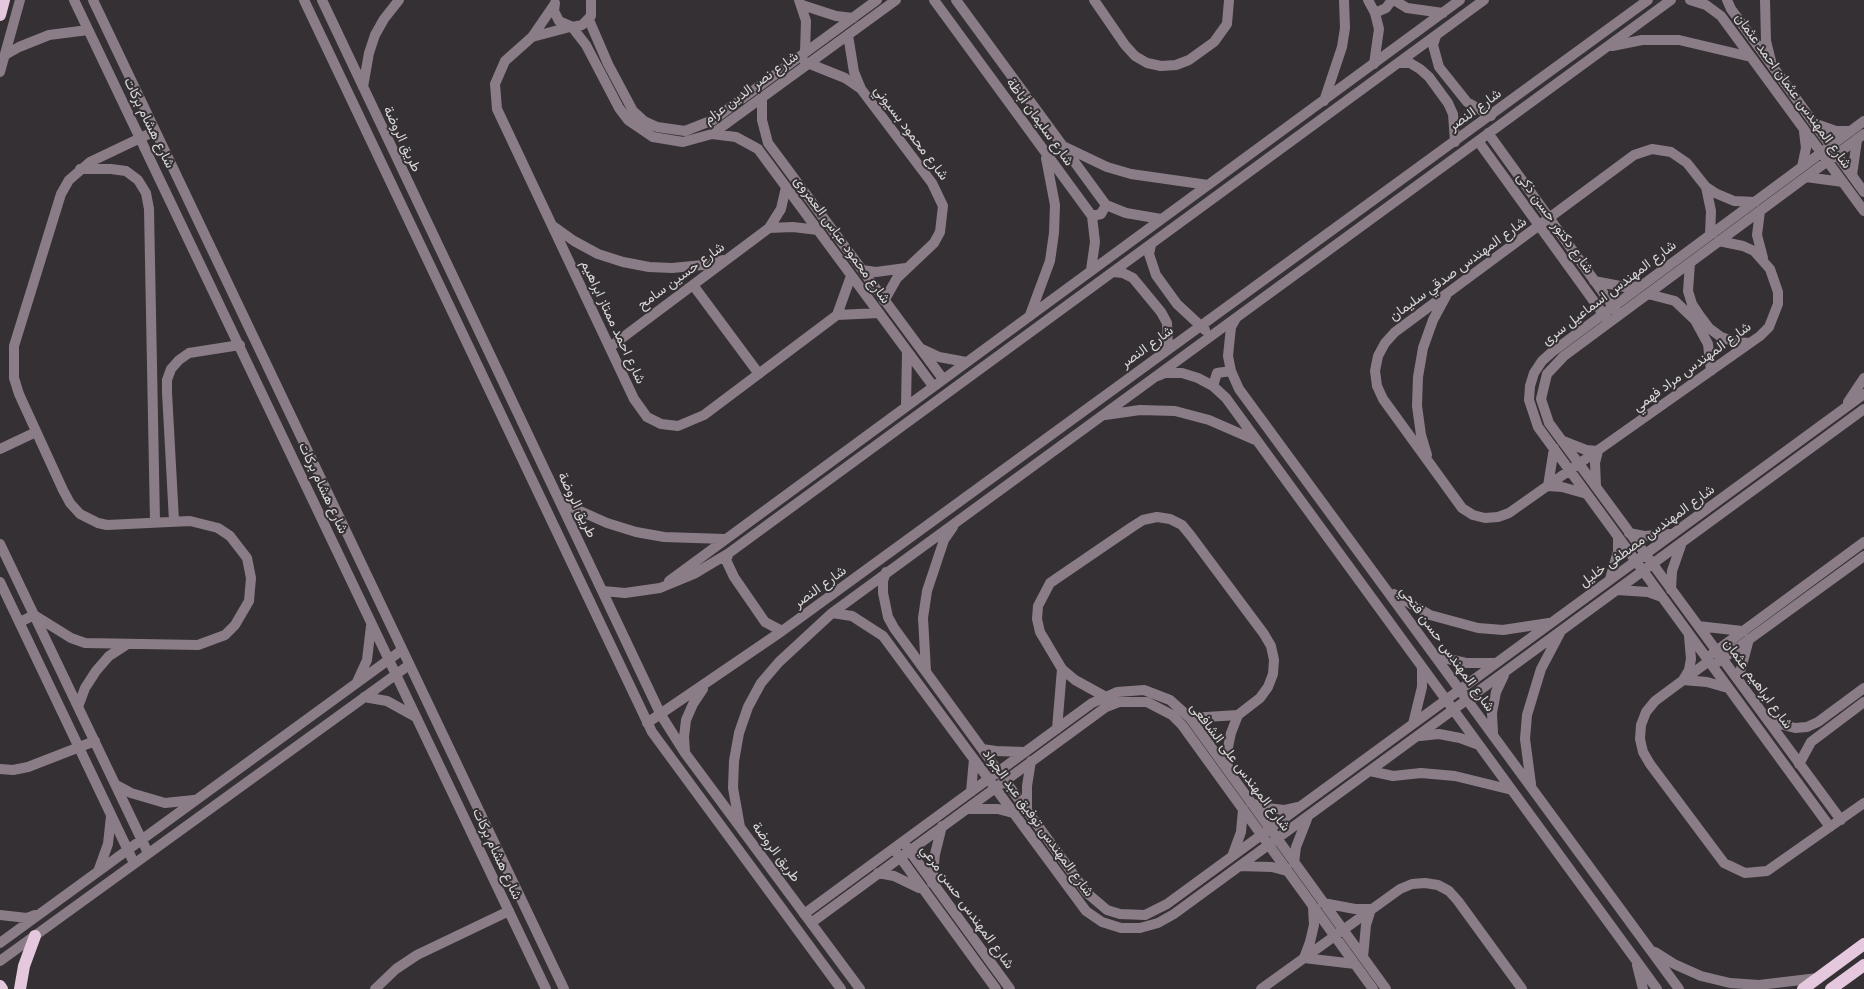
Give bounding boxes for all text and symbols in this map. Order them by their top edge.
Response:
street label: شارع المهندس عثمان احمد عثمان [1731,10,1855,172]
street label: شارع نصر الدين عزام [700,48,802,128]
street label: شارع هشام بركات [120,75,178,171]
street label: شارع سليمان أباظة [1003,75,1077,169]
street label: شارع محمود بسيوني [870,82,952,184]
street label: شارع النصر [1445,85,1505,135]
street label: طريق الروضة [379,103,425,175]
street label: شارع دكتور حسن ذكى [1513,169,1597,277]
street label: شارع محمود عباس العمروى [790,173,894,307]
street label: شارع المهندس صدقي سليمان [1386,213,1530,325]
street label: شارع المهندس اسماعيل سرى [1538,237,1680,349]
street label: شارع حسين سامح [634,239,728,313]
street label: شارع احمد ممتاز ابراهيم [577,257,649,387]
street label: شارع المهندس مراد فهمي [1630,318,1754,416]
street label: شارع النصر [1117,322,1177,372]
street label: شارع هشام بركات [294,440,352,536]
street label: طريق الروضة [554,469,600,541]
street label: شارع المهندس مصطفى خليل [1576,481,1718,591]
street label: شارع النصر [790,562,850,612]
street label: شارع المهندس حسن فتحي [1396,583,1498,715]
street label: شارع ابراهيم عثمان [1720,636,1796,732]
street label: شارع المهندس على الشافعى [1186,699,1294,835]
street label: شارع المهندس توفيق عبد الجواد [979,746,1097,900]
street label: شارع هشام بركات [468,806,526,902]
street label: طريق الروضة [748,819,804,885]
street label: شارع المهندس حسن مرعي [916,842,1018,972]

